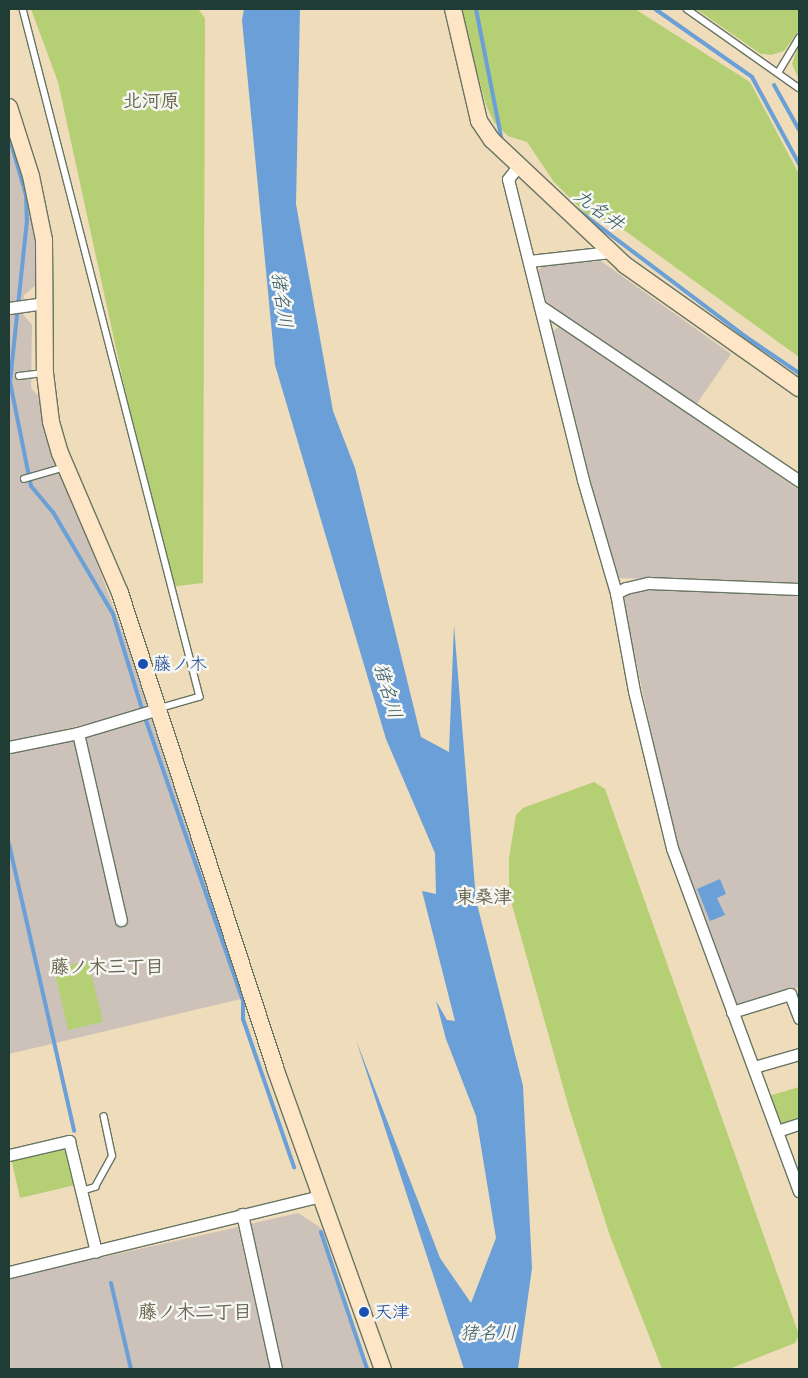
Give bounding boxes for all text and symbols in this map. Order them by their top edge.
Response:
district label: 北河原 [123,90,179,112]
water label: 九名井 [569,184,629,236]
water label: 猪名川 [267,270,297,330]
place label: 藤ノ木 [153,653,207,675]
marker: 藤ノ木 [137,658,149,670]
water label: 猪名川 [369,660,407,722]
district label: 東桑津 [456,886,512,908]
district label: 藤ノ木三丁目 [50,956,164,978]
district label: 藤ノ木二丁目 [138,1301,252,1323]
place label: 天津 [374,1301,410,1323]
marker: 天津 [358,1306,370,1318]
water label: 猪名川 [460,1322,516,1344]

